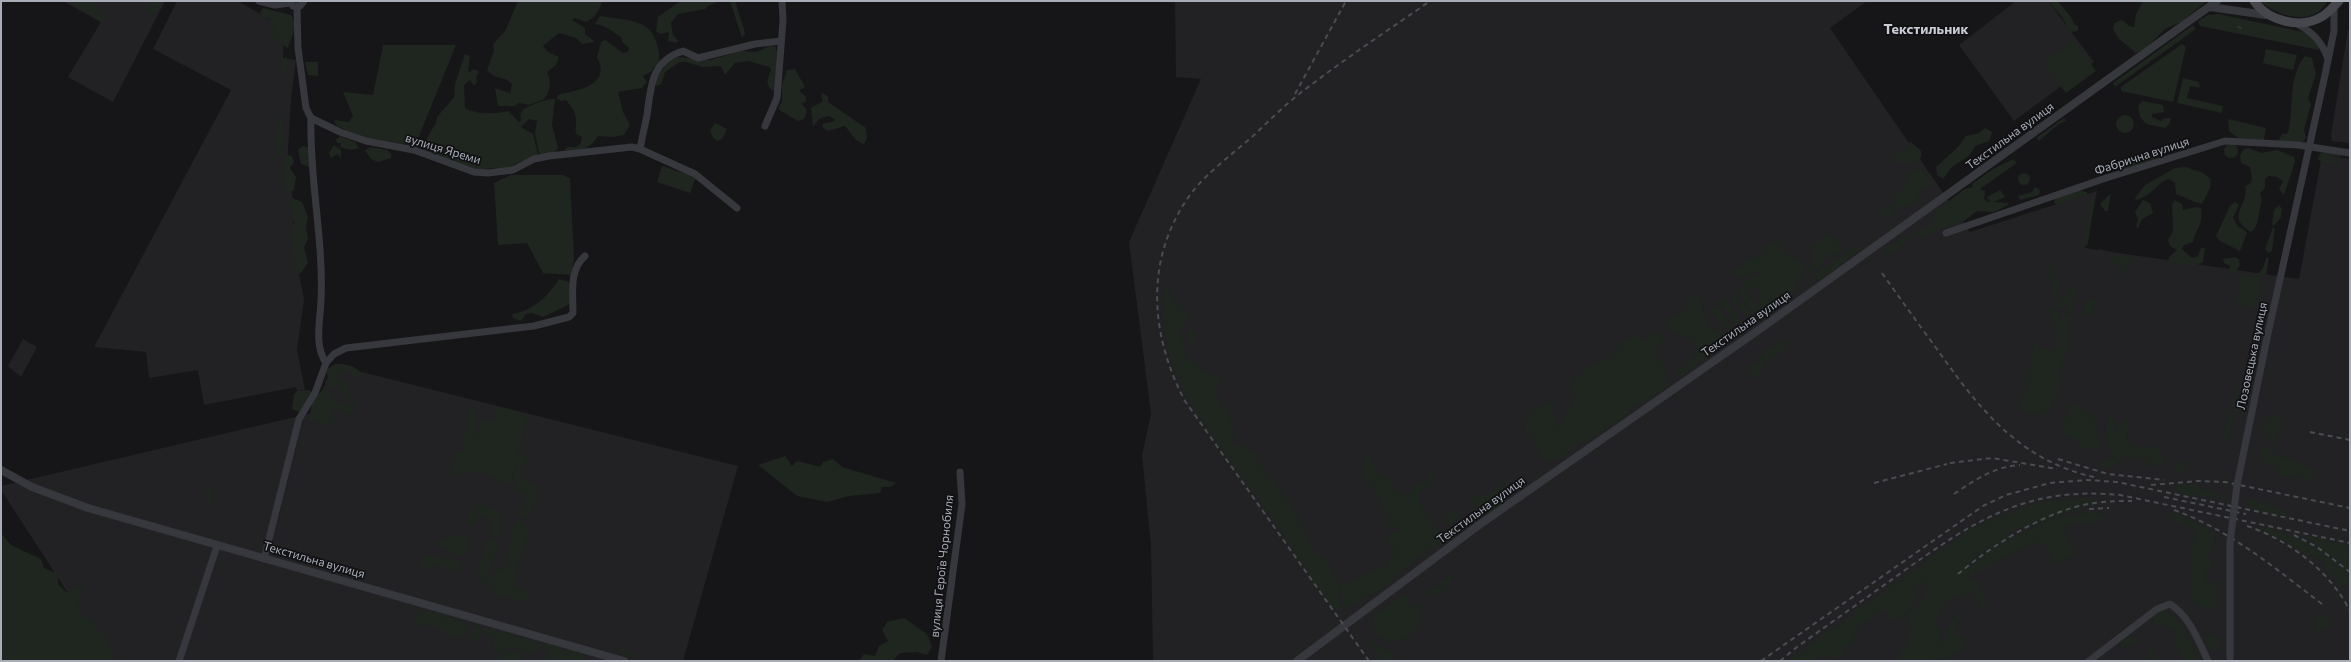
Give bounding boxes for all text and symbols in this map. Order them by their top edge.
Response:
district label: Текстильник [1884,21,1968,37]
street label: Текстильна вулиця [1963,99,2057,173]
street label: вулиця Яреми [403,131,483,167]
street label: Фабрична вулиця [2093,134,2191,178]
street label: Текстильна вулиця [1699,288,1793,360]
street label: Лозовецька вулиця [2234,301,2270,411]
street label: Текстильна вулиця [1434,473,1528,547]
street label: вулиця Героїв Чорнобиля [927,494,957,638]
street label: Текстильна вулиця [261,539,367,581]

